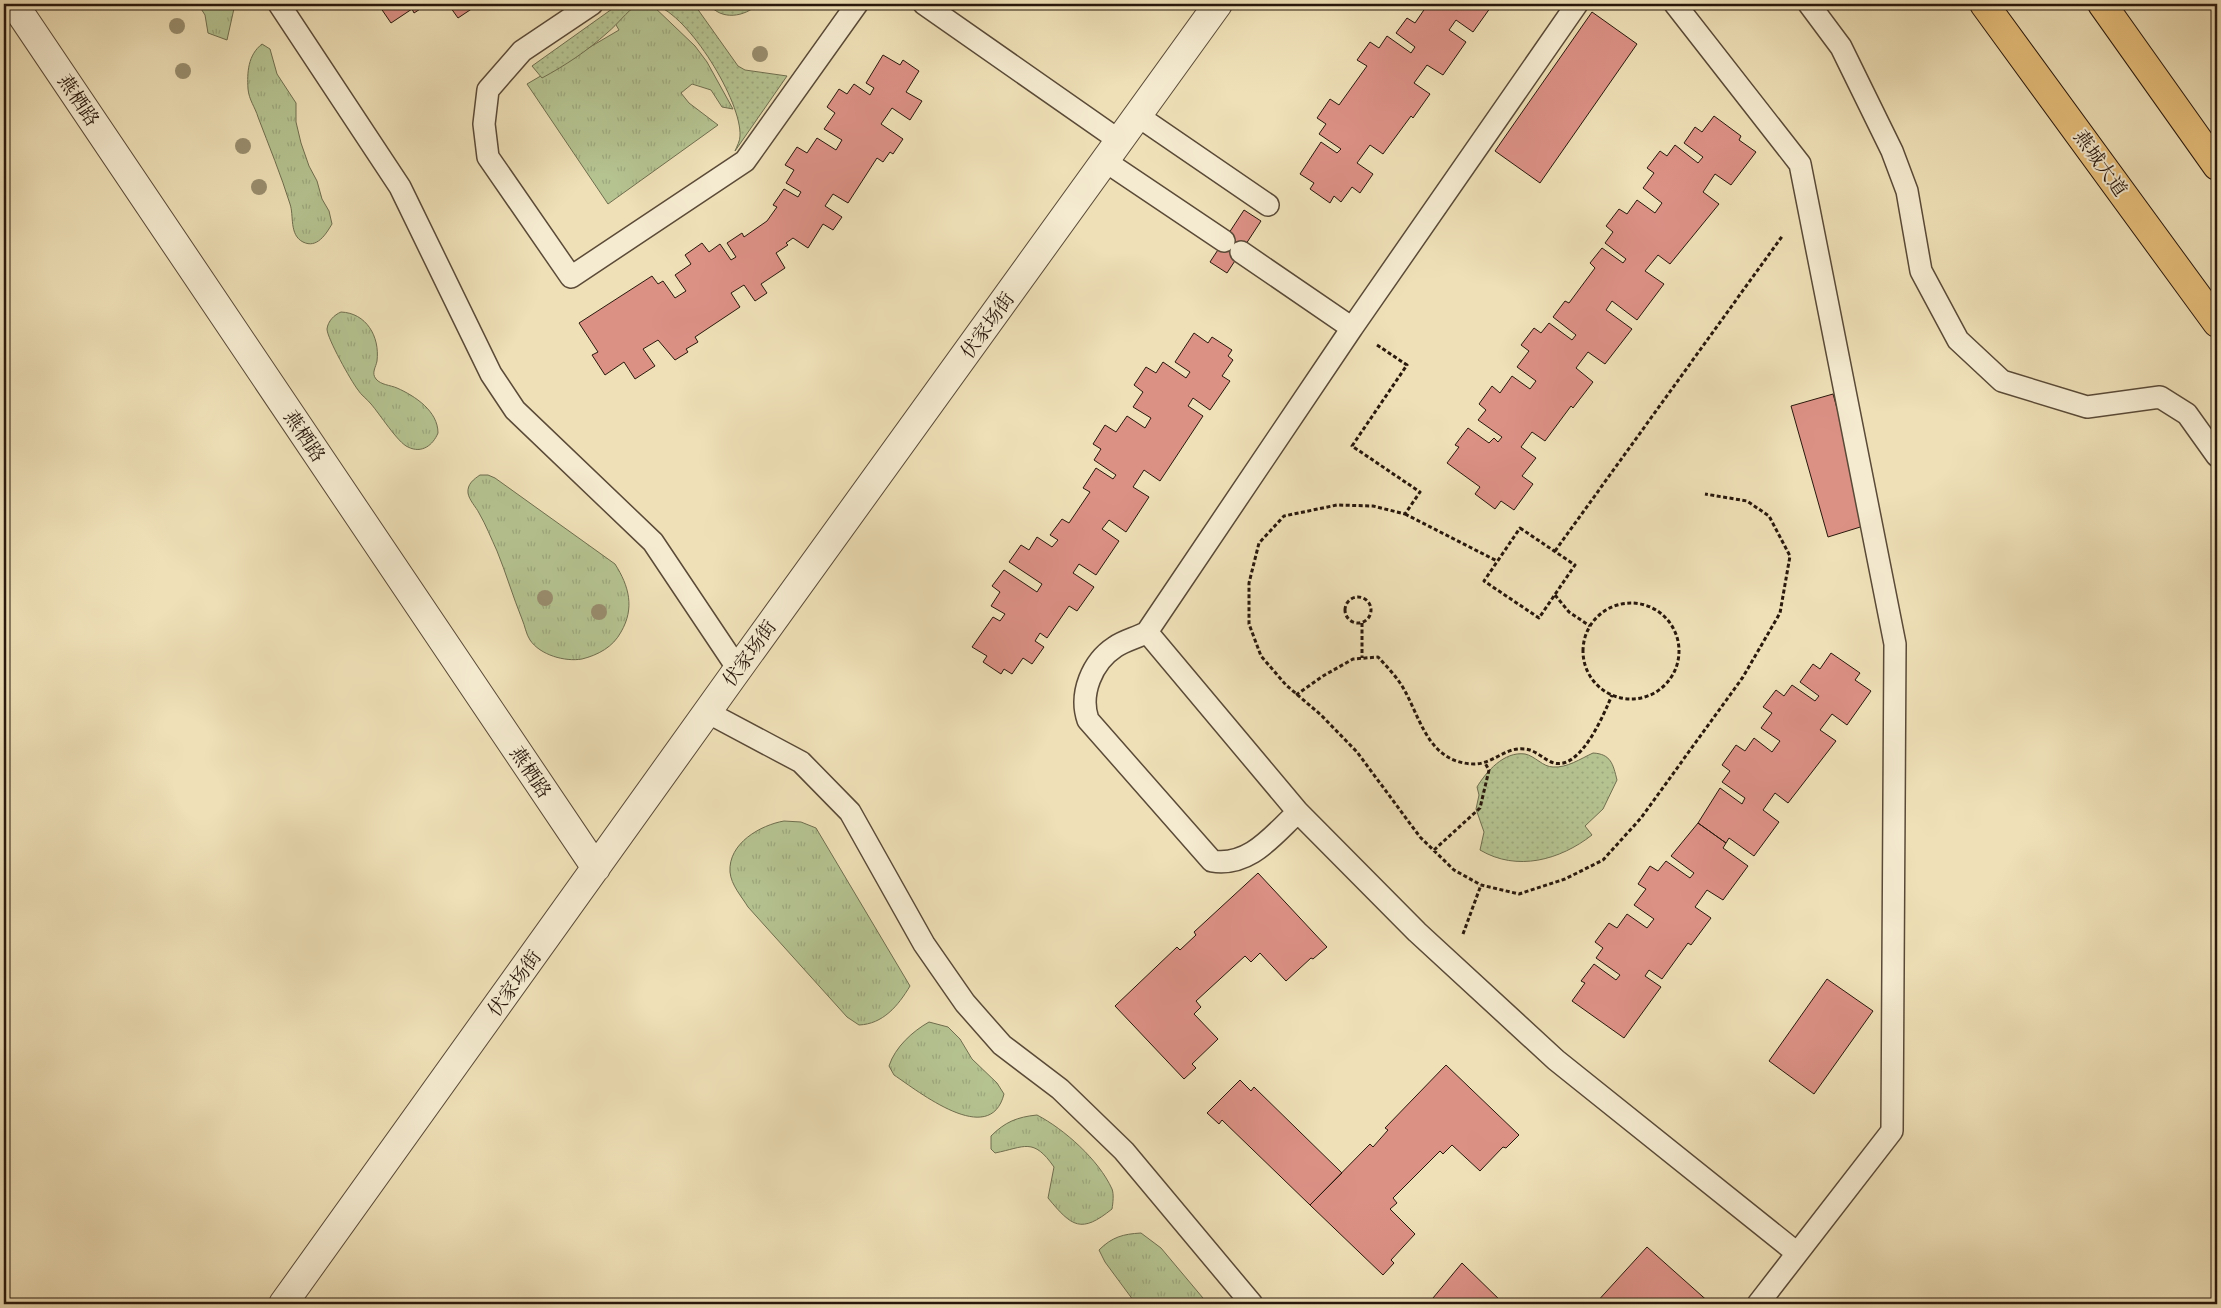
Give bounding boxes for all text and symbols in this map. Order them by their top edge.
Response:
street label: 燕栖路 [51,69,107,131]
street label: 燕城大道 [2067,124,2135,202]
street label: 伏家场街 [953,286,1021,364]
street label: 燕栖路 [277,405,333,467]
street label: 伏家场街 [715,614,783,692]
street label: 燕栖路 [503,741,559,803]
street label: 伏家场街 [480,944,548,1022]

